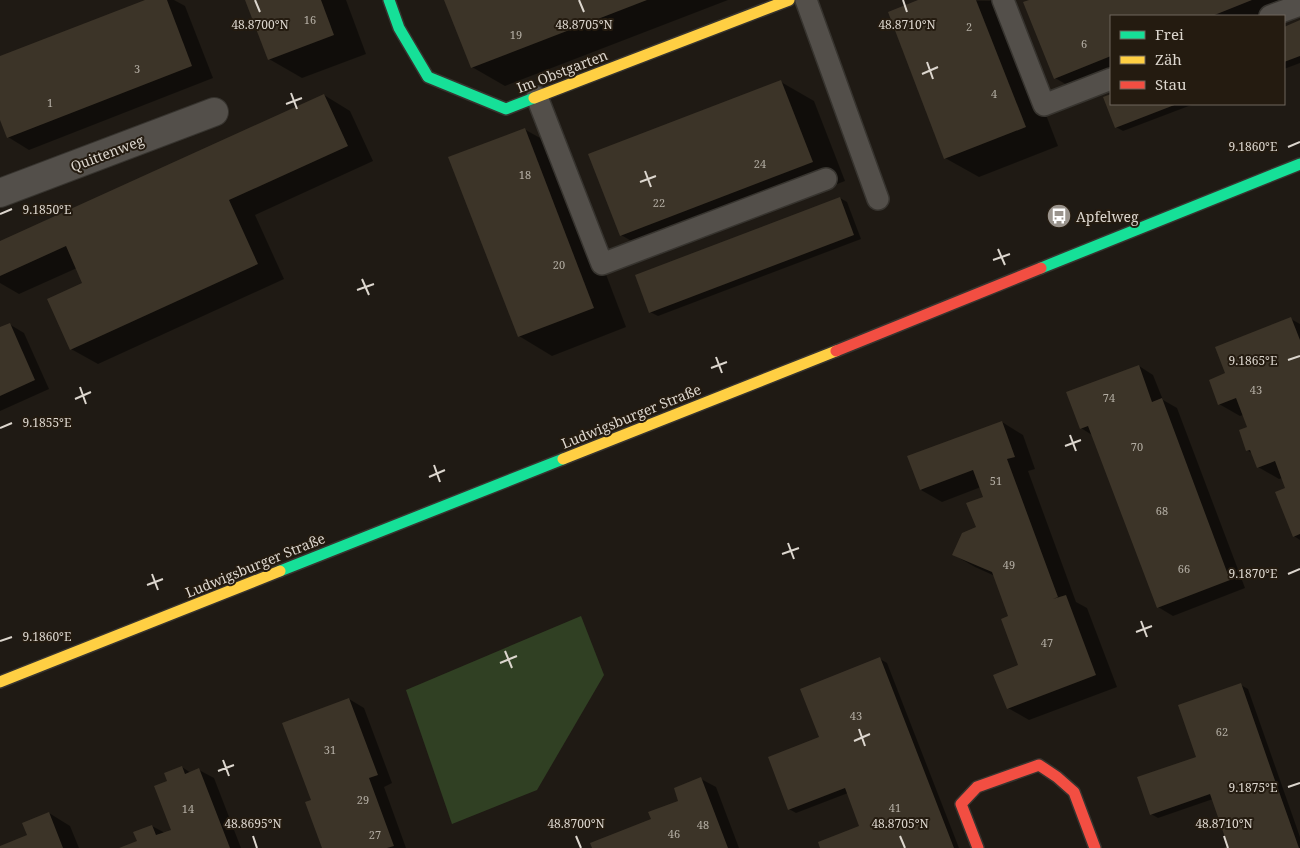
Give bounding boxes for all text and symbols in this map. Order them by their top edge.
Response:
house number: 16 [304,12,316,27]
legend [1110,15,1285,105]
text: 48.8700°N [231,16,289,33]
text: 48.8705°N [555,16,613,33]
text: 48.8710°N [878,16,936,33]
house number: 2 [966,19,972,34]
text: Frei [1155,24,1184,44]
house number: 19 [510,27,522,42]
house number: 6 [1081,36,1087,51]
street label: Im Obstgarten [514,45,610,97]
text: Zäh [1155,49,1182,69]
house number: 3 [134,61,140,76]
text: Stau [1155,74,1187,94]
house number: 4 [991,86,997,101]
house number: 1 [47,95,53,110]
street label: Quittenweg [68,130,147,176]
text: 9.1860°E [1229,138,1277,155]
house number: 24 [754,156,766,171]
house number: 18 [519,167,531,182]
house number: 22 [653,195,665,210]
text: 9.1850°E [23,201,71,218]
bus stop icon: Apfelweg [1046,203,1072,229]
place label: Apfelweg [1076,207,1139,226]
house number: 20 [553,257,565,272]
text: 9.1865°E [1229,352,1277,369]
street label: Ludwigsburger Straße [558,379,704,453]
house number: 43 [1250,382,1262,397]
house number: 74 [1103,390,1115,405]
text: 9.1855°E [23,414,71,431]
house number: 70 [1131,439,1143,454]
house number: 51 [990,473,1002,488]
house number: 68 [1156,503,1168,518]
street label: Ludwigsburger Straße [182,528,328,602]
house number: 49 [1003,557,1015,572]
house number: 66 [1178,561,1190,576]
text: 9.1870°E [1229,565,1277,582]
text: 9.1860°E [23,628,71,645]
house number: 47 [1041,635,1053,650]
house number: 43 [850,708,862,723]
house number: 62 [1216,724,1228,739]
house number: 31 [324,742,336,757]
text: 9.1875°E [1229,779,1277,796]
house number: 29 [357,792,369,807]
house number: 41 [889,800,901,815]
house number: 14 [182,801,194,816]
text: 48.8695°N [224,815,282,832]
text: 48.8700°N [547,815,605,832]
text: 48.8705°N [871,815,929,832]
text: 48.8710°N [1195,815,1253,832]
house number: 48 [697,817,709,832]
house number: 46 [668,826,680,841]
house number: 27 [369,827,381,842]

